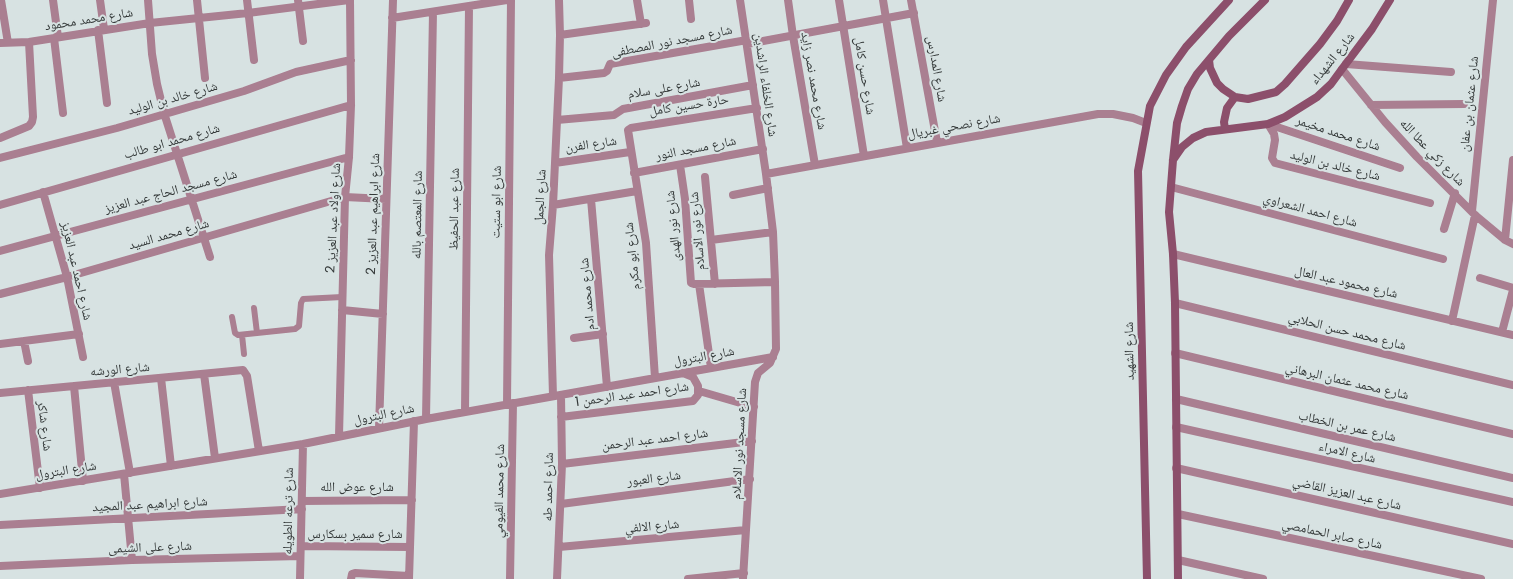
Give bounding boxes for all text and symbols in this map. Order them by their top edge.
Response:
street label: شارع محمد محمود [44,5,134,35]
street label: شارع مسجد نور المصطفى [610,23,734,61]
street label: شارع الشهداء [1307,30,1359,88]
street label: شارع محمد نصر زايد [797,31,829,131]
street label: شارع الخلفاء الراشدين [750,32,780,138]
street label: شارع المدارس [923,35,949,103]
street label: شارع حسن كامل [850,36,878,116]
street label: شارع عثمان بن عفان [1457,55,1483,153]
street label: شارع على سلام [627,75,701,103]
street label: شارع خالد بن الوليد [126,79,220,119]
street label: حارة حسين كامل [648,92,730,120]
street label: شارع نصحي غبريال [906,111,1002,143]
street label: شارع محمد مخيمر [1294,113,1382,155]
street label: شارع زكي عطا الله [1396,116,1468,190]
street label: شارع محمد ابو طالب [122,121,222,163]
street label: شارع الفرن [564,134,618,156]
street label: شارع مسجد النور [654,134,738,164]
street label: شارع خالد بن الوليد [1288,147,1382,185]
street label: شارع ابراهيم عبد العزيز 2 [364,153,384,275]
street label: شارع اولاد عبد العزيز 2 [323,163,345,273]
street label: شارع ابو ستيت [489,165,505,239]
street label: شارع مسجد الحاج عبد العزيز [103,167,239,217]
street label: شارع عبد الحفيظ [446,168,464,250]
street label: شارع الجمل [532,169,550,225]
street label: شارع المعتصم بالله [409,171,427,259]
street label: شارع نور الهدى [663,190,685,262]
street label: شارع نور الاسلام [687,191,709,271]
street label: شارع احمد الشعراوي [1261,191,1359,231]
street label: شارع محمد السيد [127,216,211,254]
street label: شارع احمد عبد العزيز [57,220,95,322]
street label: شارع ابو مكرم [622,221,644,291]
street label: شارع محمد ادم [577,257,599,331]
street label: شارع محمود عبد العال [1293,264,1399,302]
street label: شارع محمد حسن الحلابي [1287,310,1407,354]
street label: شارع الشهيد [1122,322,1138,380]
street label: شارع البترول [672,344,736,370]
street label: شارع الورشه [90,360,150,380]
street label: شارع محمد عثمان البرهاني [1284,360,1410,404]
street label: شارع احمد عبد الرحمن 1 [574,379,690,411]
street label: شارع مسجد نور الاسلام [729,388,751,500]
street label: شارع شاكر [33,400,55,452]
street label: شارع البترول [352,401,416,429]
street label: شارع عمر بن الخطاب [1297,408,1397,446]
street label: شارع احمد عبد الرحمن [601,426,709,454]
street label: شارع الامراء [1317,439,1377,467]
street label: شارع محمد الفيومي [491,444,509,538]
street label: شارع احمد طه [541,452,557,522]
street label: شارع البترول [34,458,98,484]
street label: شارع ترعه الطويله [280,467,298,555]
street label: شارع العبور [626,468,682,490]
street label: شارع عبد العزيز القاضي [1291,474,1403,514]
street label: شارع عوض الله [320,480,394,496]
street label: شارع ابراهيم عبد المجيد [92,494,208,516]
street label: شارع الالفي [624,517,680,537]
street label: شارع صابر الحمامصي [1280,517,1384,553]
street label: شارع سمير بسكارس [307,527,403,543]
street label: شارع على الشيمى [108,539,192,557]

